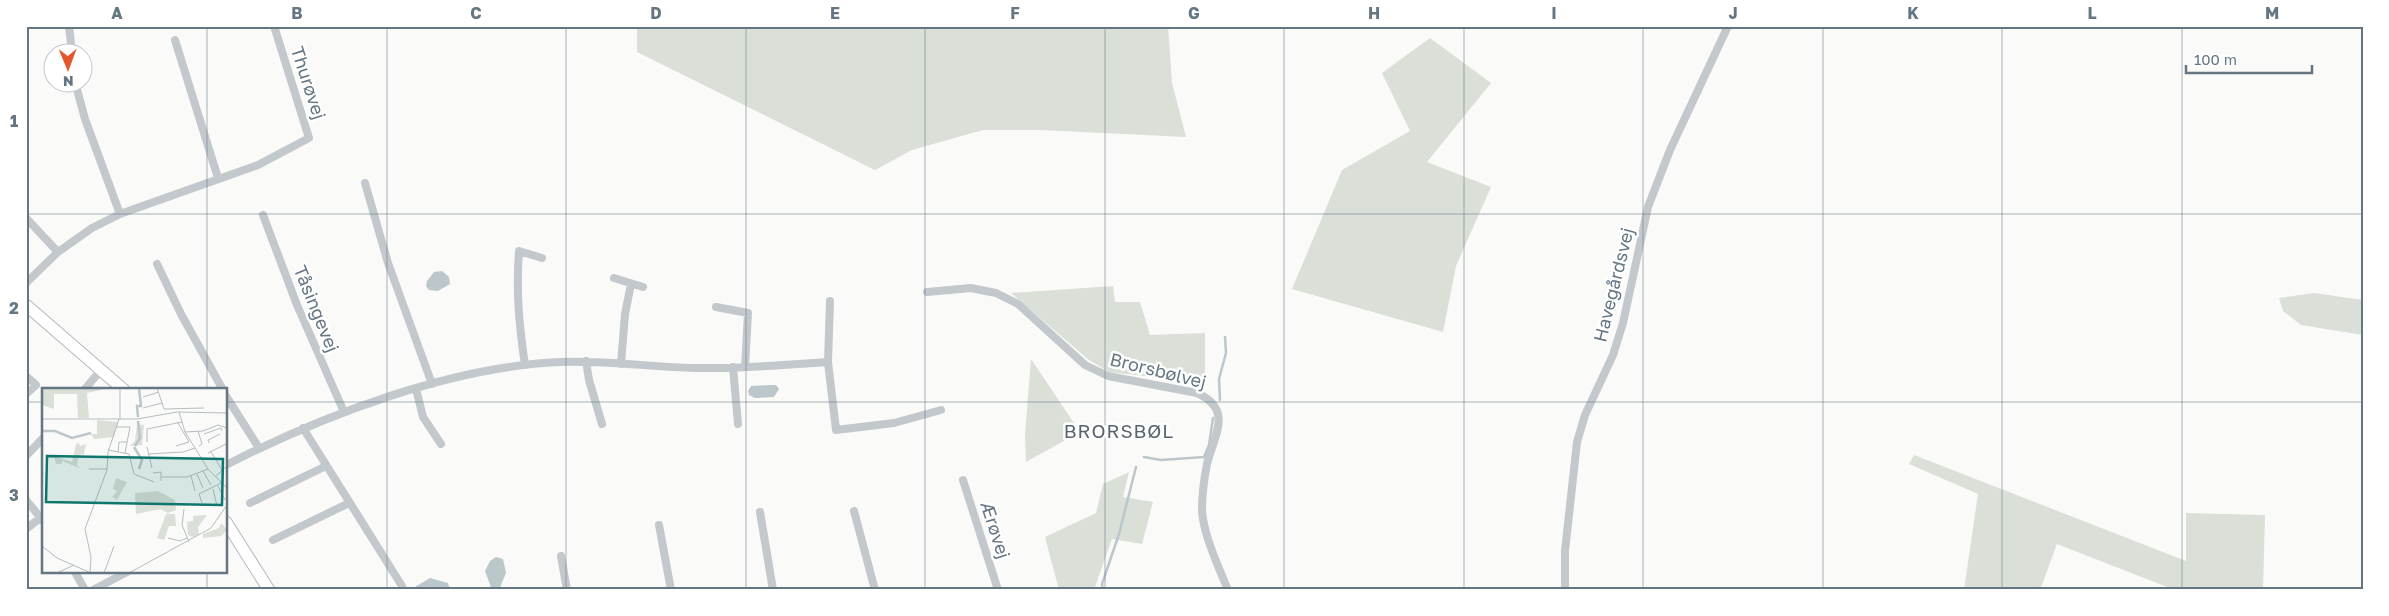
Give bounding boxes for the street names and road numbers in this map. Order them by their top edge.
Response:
street label: Thurøvej [287,43,331,122]
street label: Havegårdsvej [1588,225,1638,344]
street label: Tåsingevej [290,262,344,355]
street label: Brorsbølvej [1108,347,1209,393]
street label: Ærøvej [976,498,1016,561]

